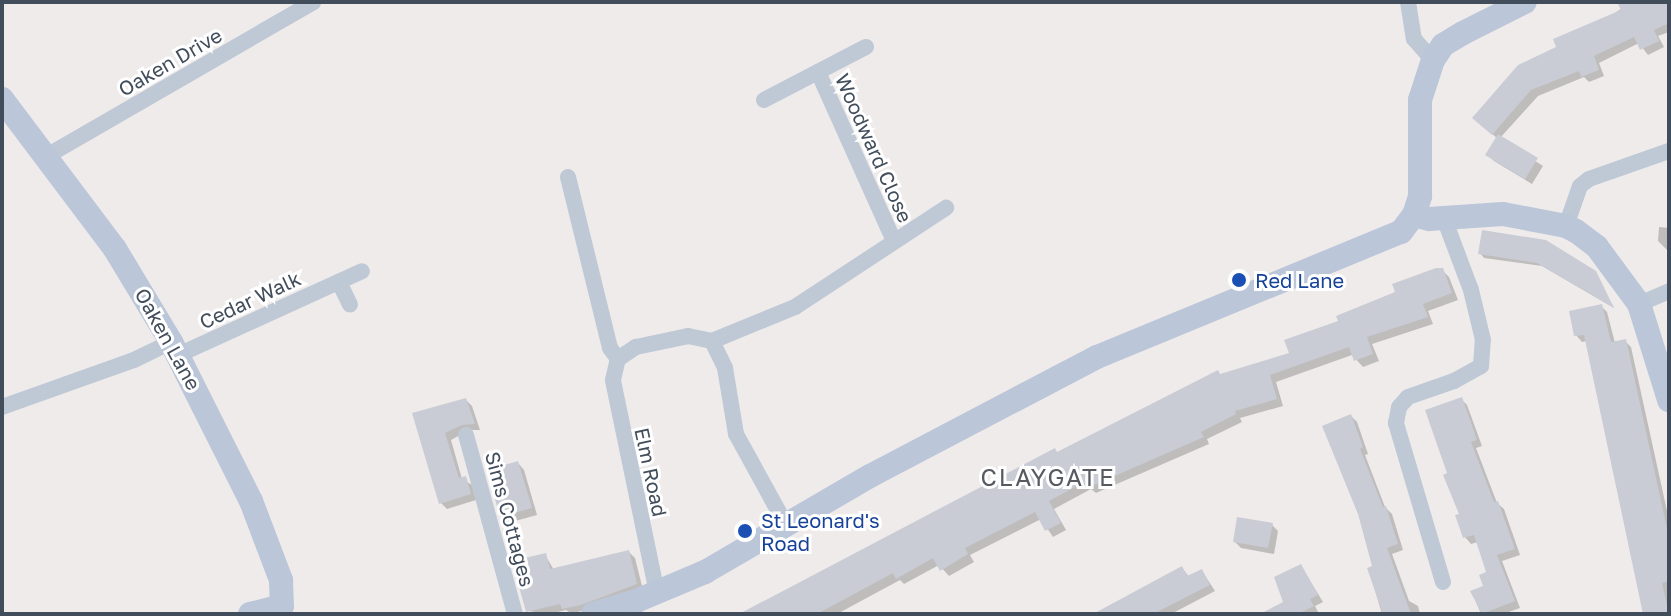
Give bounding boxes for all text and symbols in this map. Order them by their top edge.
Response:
street label: Oaken Drive [114,23,226,101]
street label: Woodward Close [830,70,918,226]
street label: Cedar Walk [196,266,304,334]
place label: Red Lane [1255,268,1344,292]
marker: Red Lane [1230,271,1248,289]
street label: Oaken Lane [130,284,206,394]
street label: Elm Road [630,425,672,519]
street label: Sims Cottages [480,449,540,589]
district label: CLAYGATE [980,463,1116,491]
place label: St Leonard's Road [761,508,880,555]
marker: St Leonard's Road [736,522,754,540]

